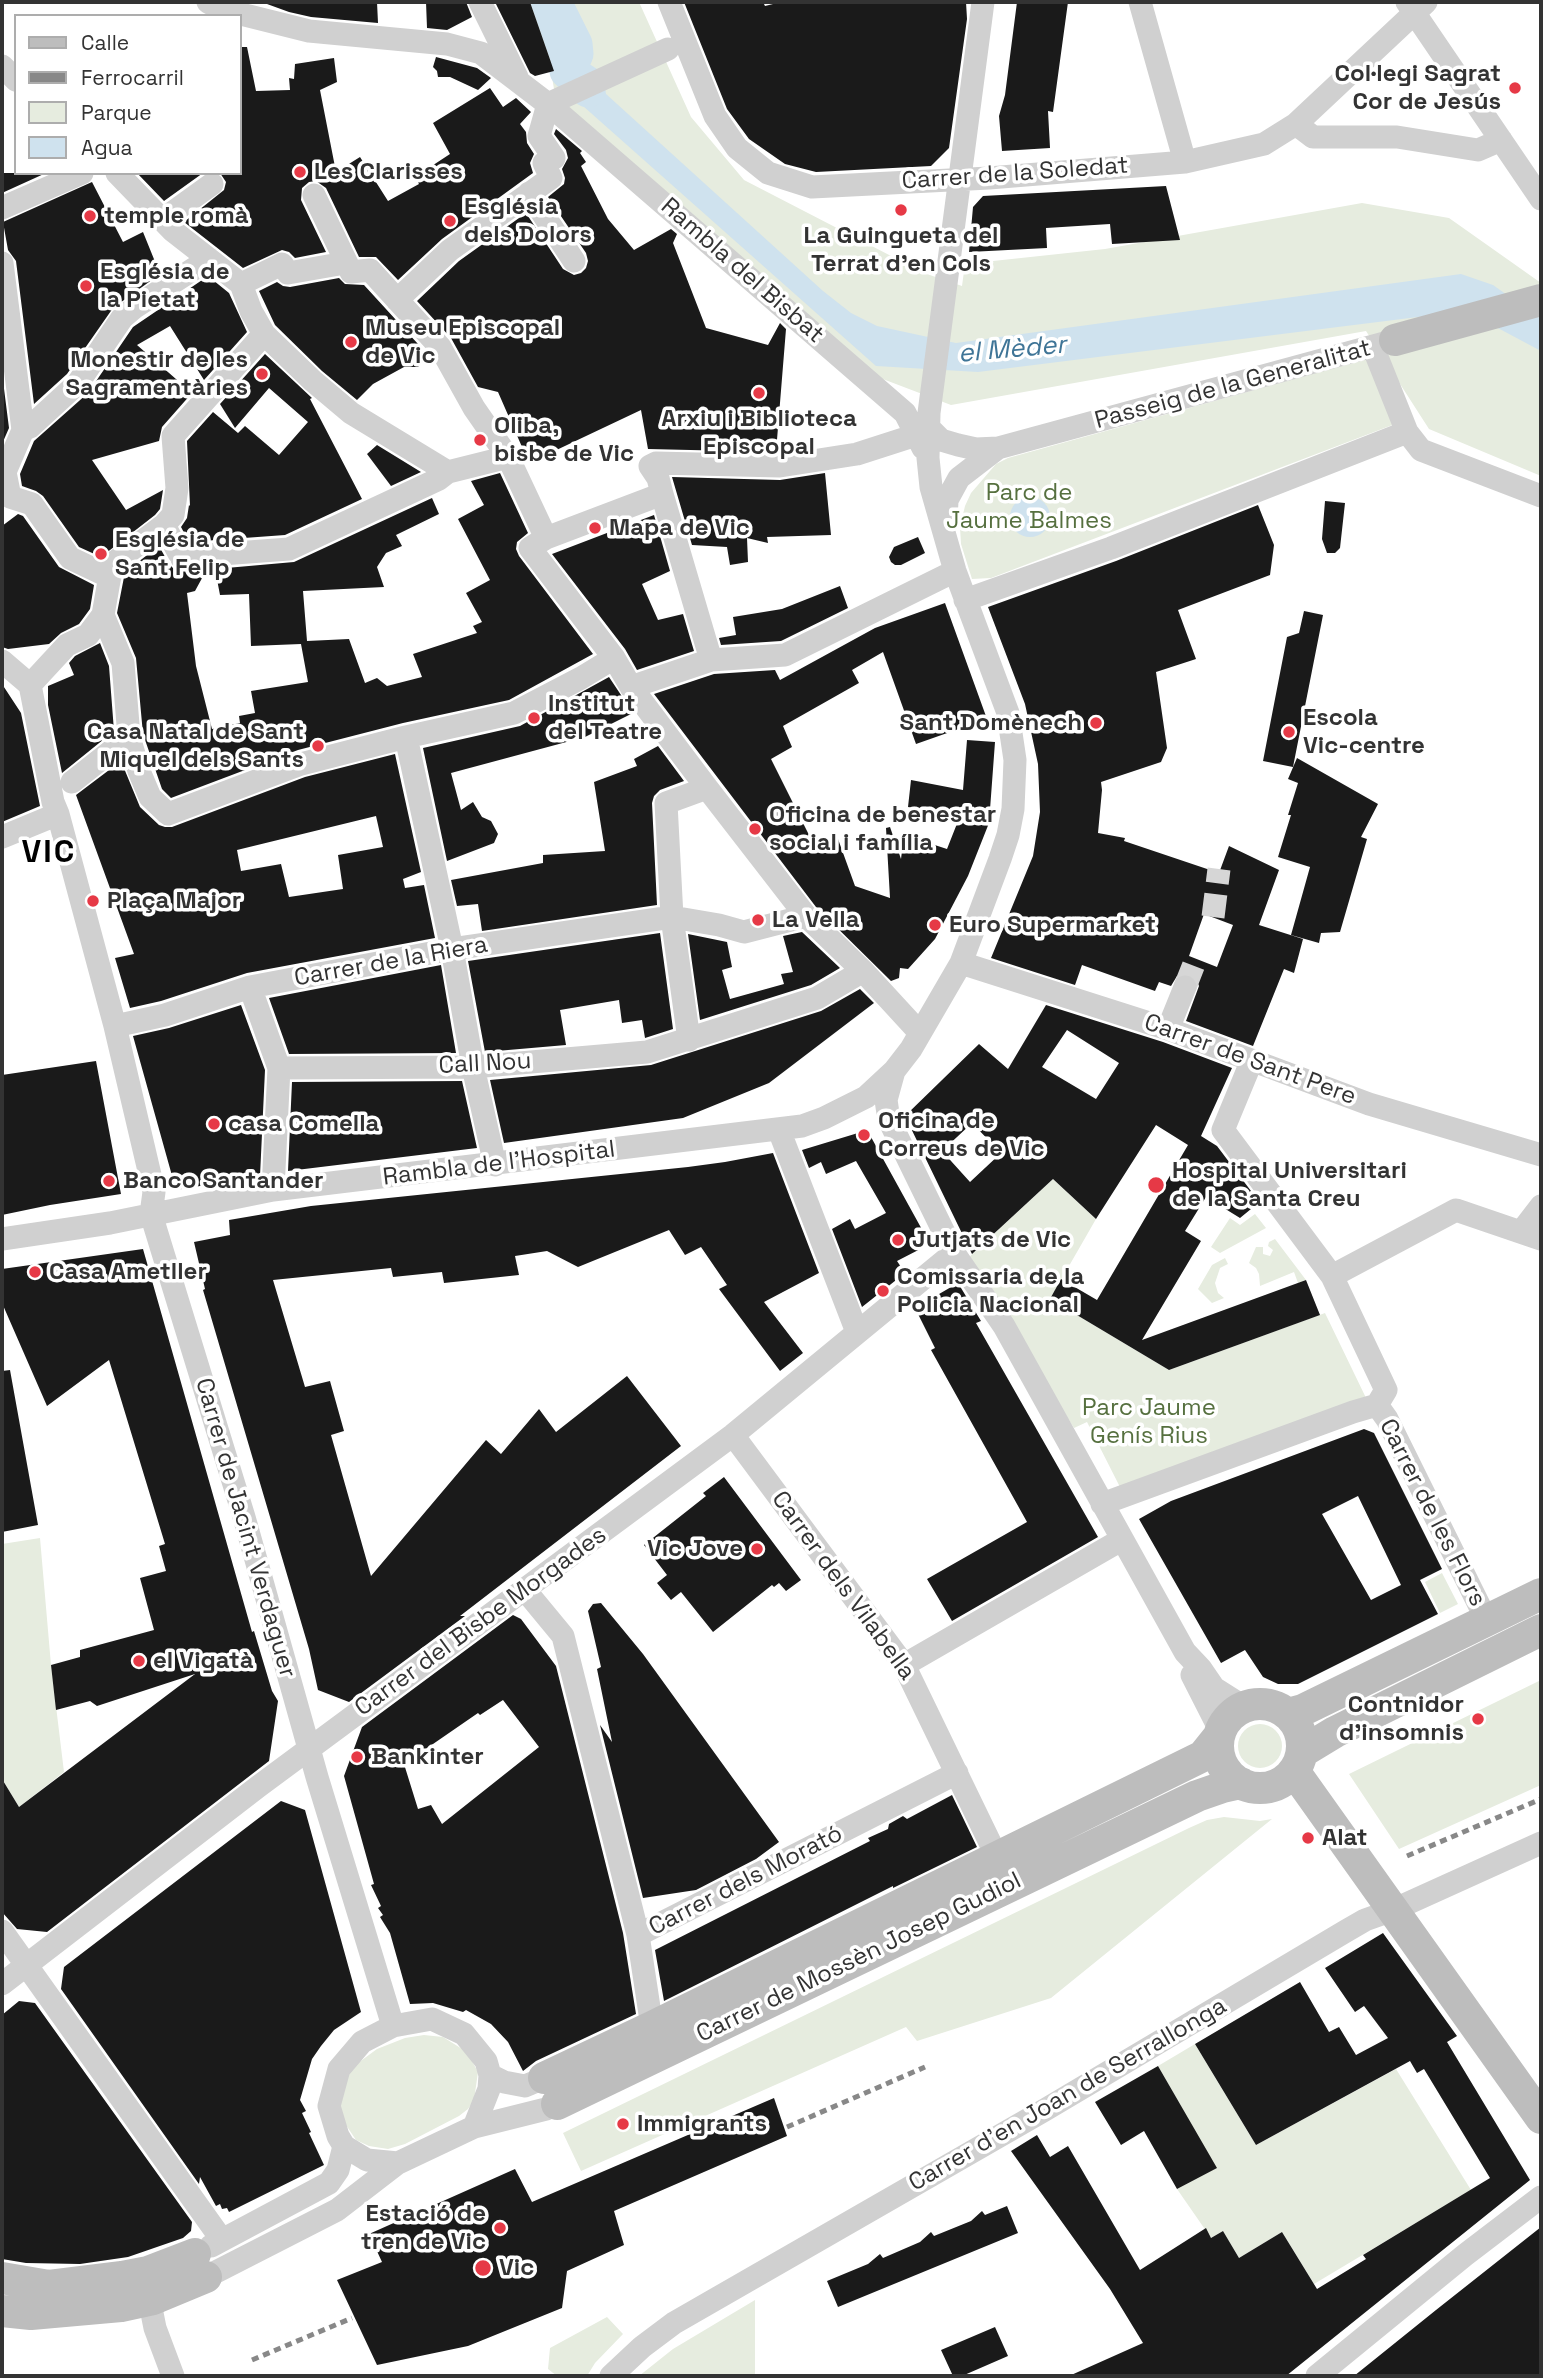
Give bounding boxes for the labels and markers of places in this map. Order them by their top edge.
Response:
place label: Col·legi Sagrat Cor de Jesús [1335,60,1501,116]
marker: Col·legi Sagrat Cor de Jesús [1507,80,1523,96]
place label: Les Clarisses [314,158,463,186]
marker: Les Clarisses [292,164,308,180]
place label: Església dels Dolors [464,193,592,249]
place label: temple romà [104,202,249,230]
marker: La Guingueta del Terrat d'en Cols [893,202,909,218]
marker: temple romà [82,208,98,224]
marker: Església dels Dolors [442,213,458,229]
place label: La Guingueta del Terrat d'en Cols [804,222,998,278]
place label: Església de la Pietat [100,258,230,314]
marker: Església de la Pietat [78,278,94,294]
place label: Museu Episcopal de Vic [365,314,560,370]
marker: Museu Episcopal de Vic [343,334,359,350]
place label: Monestir de les Sagramentàries [66,346,248,402]
marker: Monestir de les Sagramentàries [254,366,270,382]
marker: Arxiu i Biblioteca Episcopal [751,385,767,401]
place label: Arxiu i Biblioteca Episcopal [661,405,857,461]
place label: Oliba, bisbe de Vic [494,412,634,468]
marker: Oliba, bisbe de Vic [472,432,488,448]
place label: Mapa de Vic [609,514,750,542]
marker: Mapa de Vic [587,520,603,536]
place label: Església de Sant Felip [115,526,245,582]
marker: Església de Sant Felip [93,546,109,562]
place label: Institut del Teatre [548,690,662,746]
place label: Escola Vic-centre [1303,704,1425,760]
place label: Sant Domènech [900,709,1082,737]
marker: Institut del Teatre [526,710,542,726]
marker: Sant Domènech [1088,715,1104,731]
place label: Casa Natal de Sant Miquel dels Sants [87,718,304,774]
marker: Escola Vic-centre [1281,724,1297,740]
marker: Casa Natal de Sant Miquel dels Sants [310,738,326,754]
place label: Oficina de benestar social i família [769,801,996,857]
marker: Oficina de benestar social i família [747,821,763,837]
place label: Plaça Major [107,887,241,915]
marker: Plaça Major [85,893,101,909]
place label: La Vella [772,906,860,934]
place label: Euro Supermarket [949,911,1156,939]
marker: La Vella [750,912,766,928]
marker: Euro Supermarket [927,917,943,933]
place label: Oficina de Correus de Vic [878,1107,1045,1163]
place label: casa Comella [228,1110,379,1138]
marker: casa Comella [206,1116,222,1132]
marker: Oficina de Correus de Vic [856,1127,872,1143]
place label: Hospital Universitari de la Santa Creu [1172,1157,1407,1213]
place label: Banco Santander [123,1167,324,1195]
marker: Banco Santander [101,1173,117,1189]
marker: Hospital Universitari de la Santa Creu [1146,1175,1166,1195]
place label: Jutjats de Vic [912,1226,1071,1254]
marker: Jutjats de Vic [890,1232,906,1248]
place label: Casa Ametller [49,1258,207,1286]
place label: Comissaria de la Policia Nacional [897,1263,1084,1319]
marker: Casa Ametller [27,1264,43,1280]
marker: Comissaria de la Policia Nacional [875,1283,891,1299]
place label: Vic Jove [647,1535,743,1563]
marker: Vic Jove [749,1541,765,1557]
place label: el Vigatà [153,1647,254,1675]
marker: el Vigatà [131,1653,147,1669]
place label: Contnidor d'insomnis [1339,1691,1464,1747]
marker: Contnidor d'insomnis [1470,1711,1486,1727]
place label: Bankinter [371,1743,484,1771]
marker: Bankinter [349,1749,365,1765]
place label: Alat [1322,1824,1368,1852]
marker: Alat [1300,1830,1316,1846]
place label: Immigrants [637,2110,767,2138]
marker: Immigrants [615,2116,631,2132]
place label: Estació de tren de Vic [361,2200,486,2256]
marker: Estació de tren de Vic [492,2220,508,2236]
place label: Vic [499,2254,534,2282]
marker: Vic [473,2258,493,2278]

